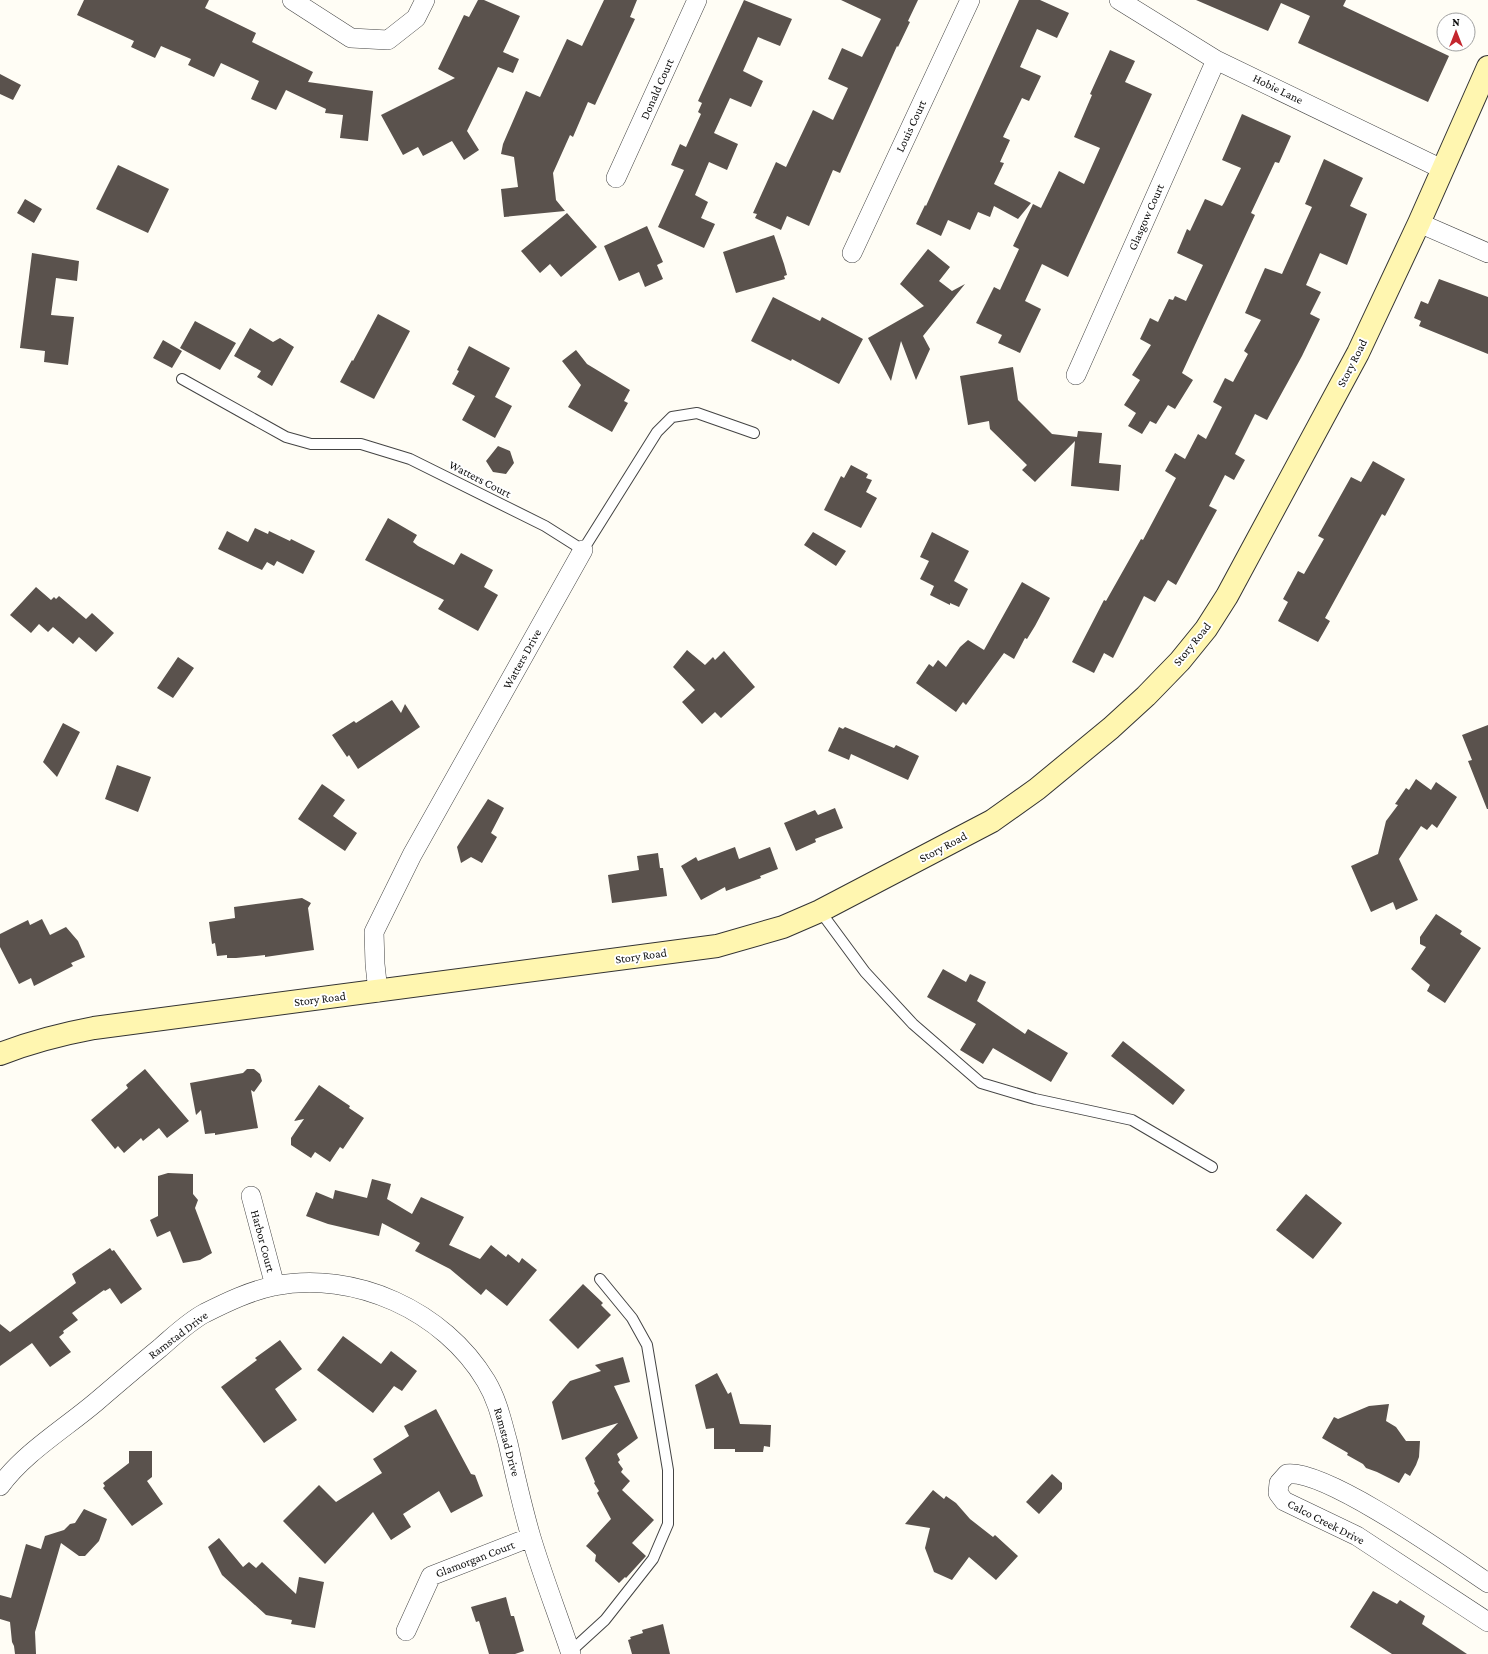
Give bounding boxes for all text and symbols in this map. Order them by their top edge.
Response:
north arrow [1436,12,1476,52]
text: N [1452,16,1460,28]
street label: Donald Court [637,55,677,122]
street label: Hobie Lane [1251,71,1305,107]
street label: Louis Court [893,97,930,154]
street label: Glasgow Court [1125,181,1167,252]
street label: Story Road [1334,336,1370,389]
street label: Watters Court [447,457,514,501]
street label: Story Road [1170,619,1214,669]
street label: Watters Drive [500,627,544,691]
street label: Story Road [917,828,970,865]
street label: Story Road [614,945,668,967]
street label: Story Road [293,989,347,1009]
street label: Harbor Court [248,1208,278,1275]
street label: Ramstad Drive [146,1308,210,1362]
street label: Ramstad Drive [491,1406,523,1478]
street label: Calco Creek Drive [1285,1497,1367,1547]
street label: Glamorgan Court [433,1537,517,1581]

